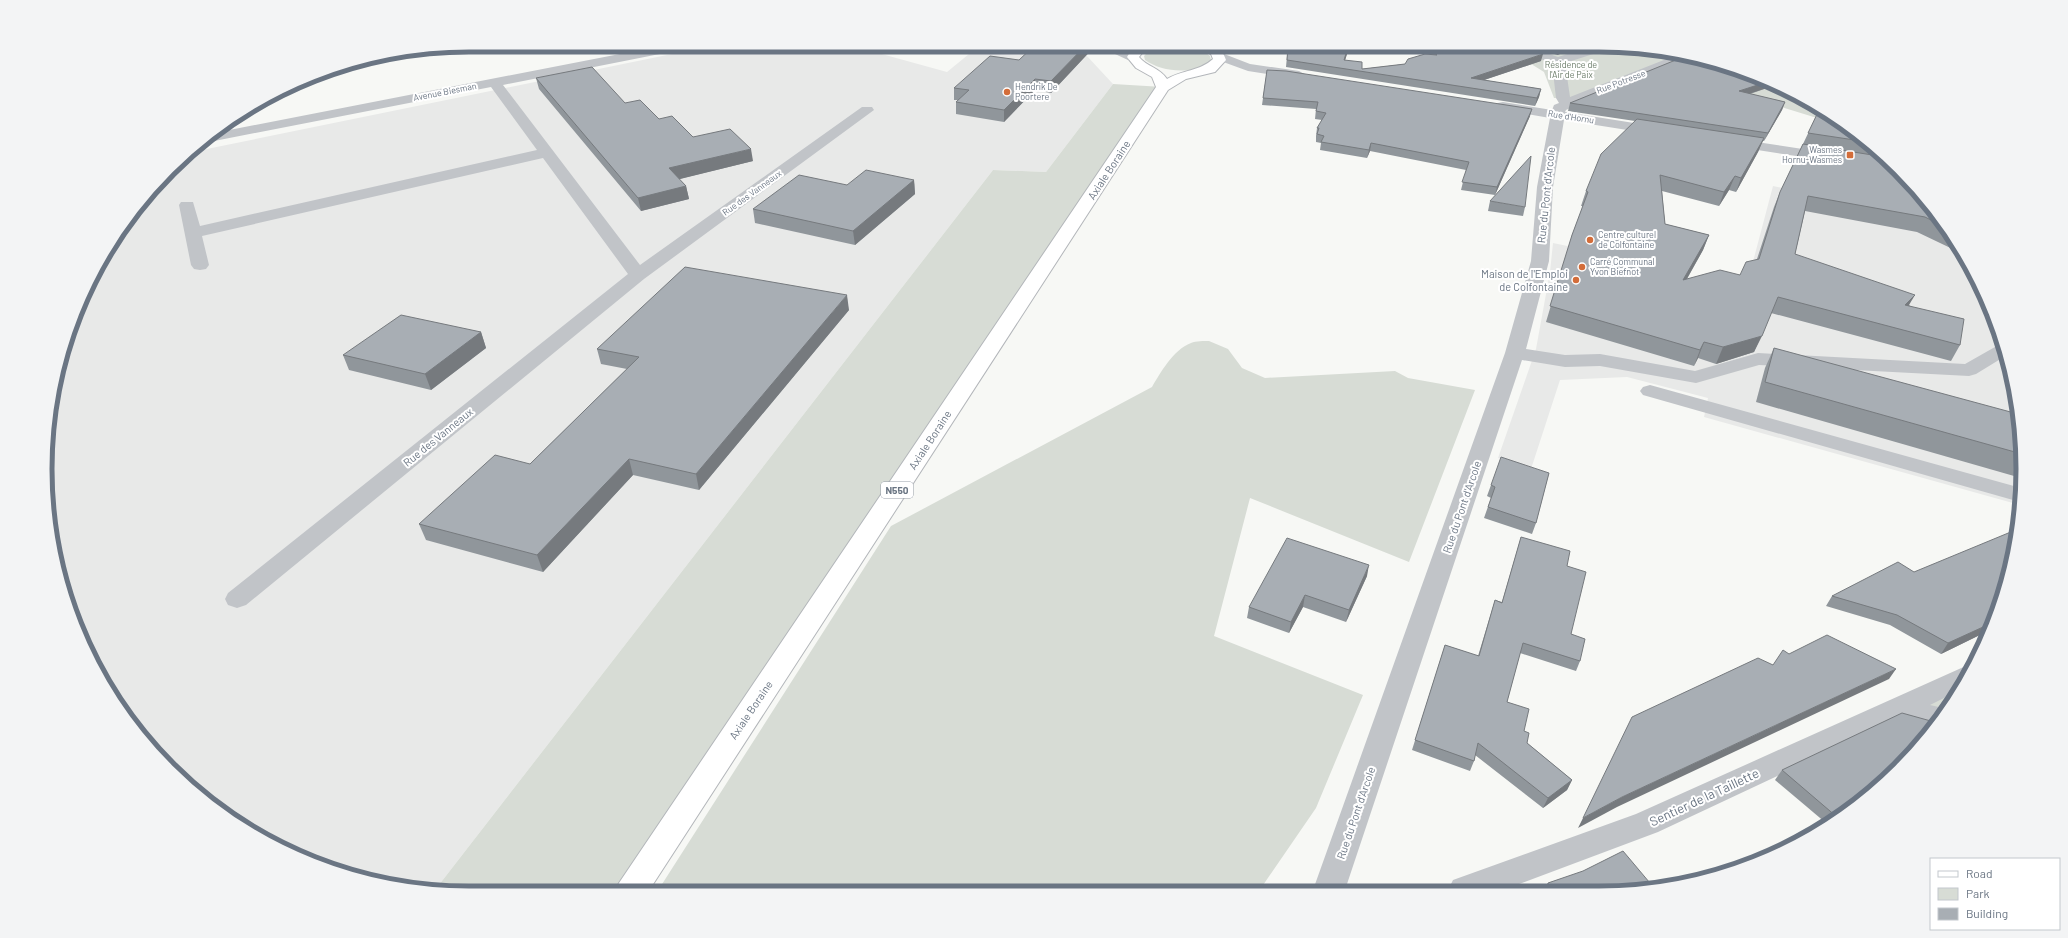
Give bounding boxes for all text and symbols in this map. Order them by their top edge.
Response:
park label: Résidence de l'Air de Paix [1545,59,1597,80]
street label: Rue Potresse [1595,67,1647,96]
street label: Avenue Biesman [412,80,478,103]
place label: Hendrik De Poortere [1015,81,1058,102]
marker: Hendrik De Poortere [1002,87,1012,97]
street label: Rue d'Hornu [1547,107,1595,126]
street label: Axiale Boraine [1085,138,1133,202]
place label: Wasmes Hornu-Wasmes [1782,144,1842,165]
street label: Rue du Pont d'Arcole [1534,146,1557,244]
marker: Wasmes Hornu-Wasmes [1845,150,1855,160]
street label: Rue des Vanneaux [720,167,784,218]
place label: Centre culturel de Colfontaine [1598,229,1656,250]
marker: Centre culturel de Colfontaine [1585,235,1595,245]
place label: Carré Communal Yvon Biefnot [1590,256,1655,277]
marker: Carré Communal Yvon Biefnot [1577,262,1587,272]
place label: Maison de l'Emploi de Colfontaine [1481,267,1568,293]
marker: Maison de l'Emploi de Colfontaine [1571,275,1581,285]
street label: Rue des Vanneaux [400,405,475,469]
street label: Axiale Boraine [906,408,954,472]
street label: Rue du Pont d'Arcole [1440,459,1483,555]
road number: N550 [881,482,913,498]
street label: Axiale Boraine [726,678,775,742]
street label: Rue du Pont d'Arcole [1334,765,1377,861]
street label: Sentier de la Taillette [1647,765,1761,829]
legend [1930,858,2060,930]
text: Road [1966,866,1993,880]
text: Park [1966,886,1990,900]
text: Building [1966,906,2008,920]

